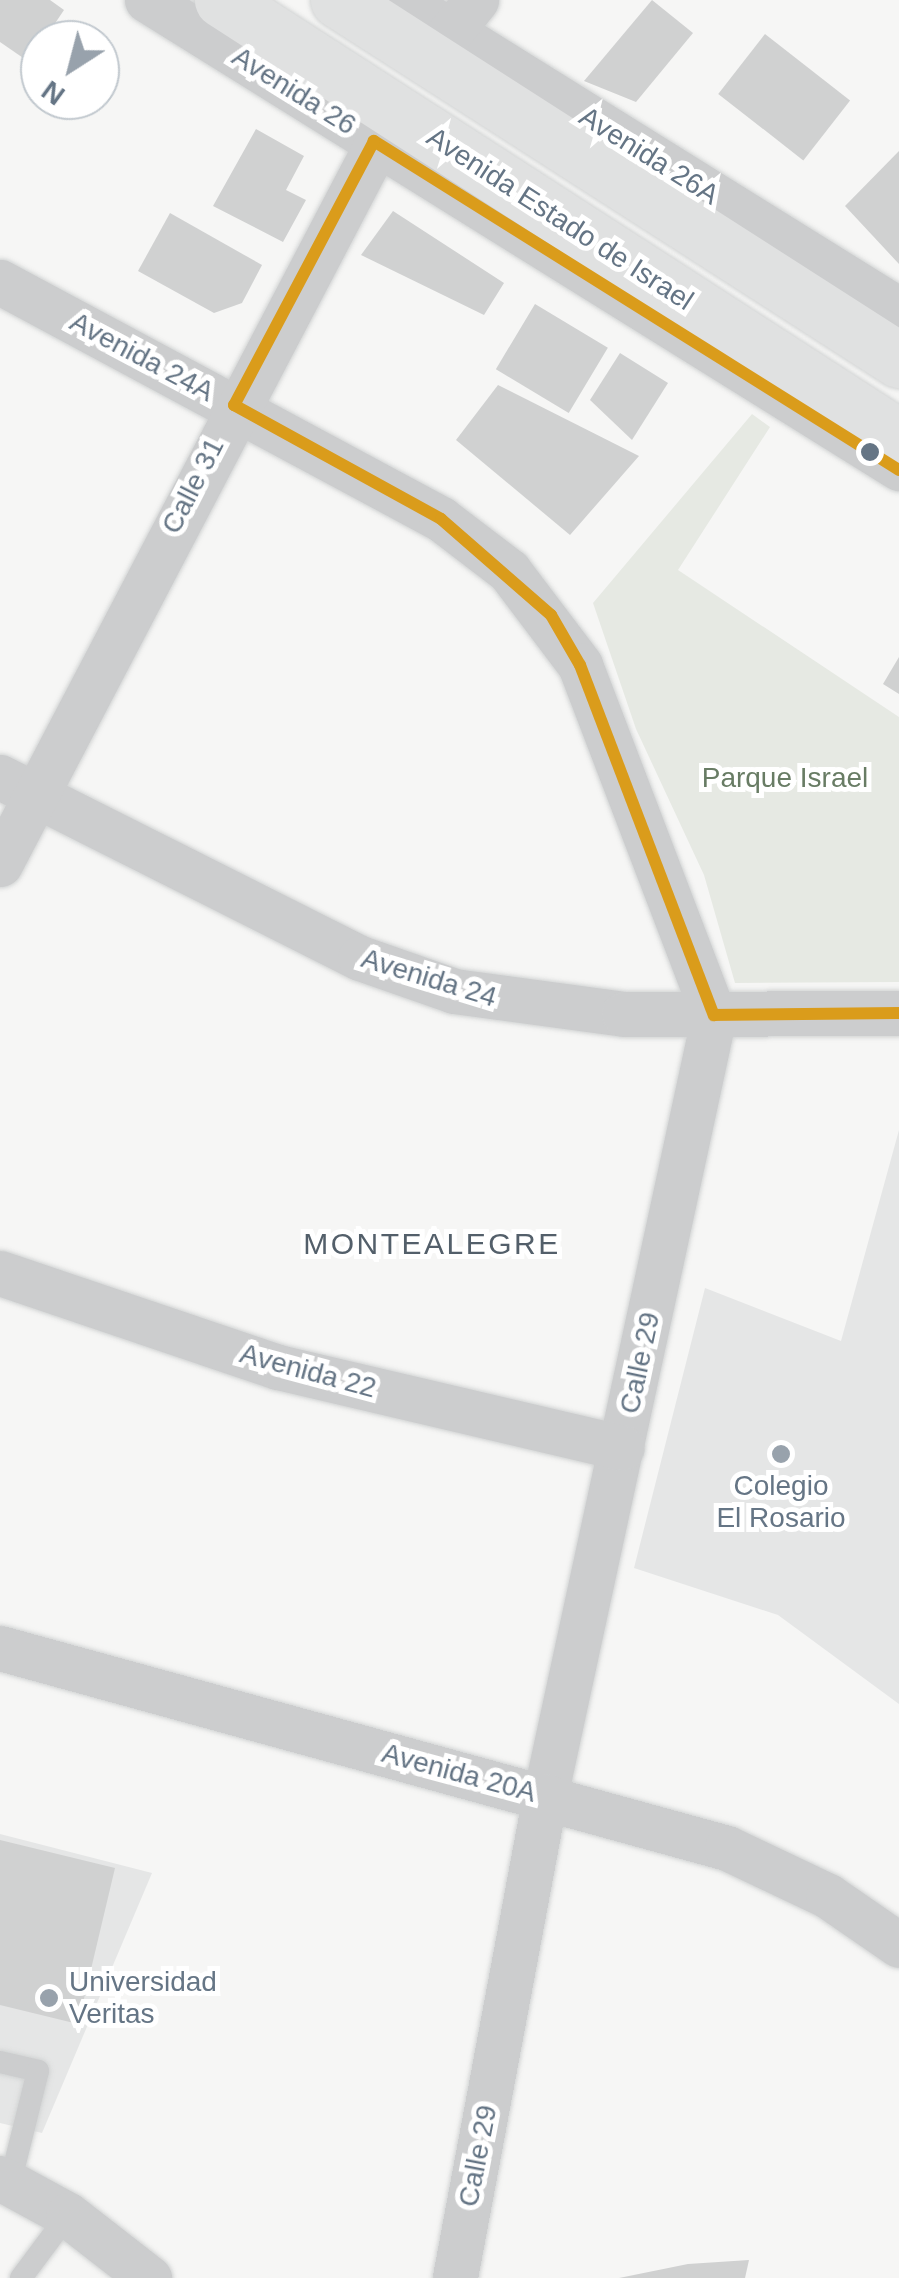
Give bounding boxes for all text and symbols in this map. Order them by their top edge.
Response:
north arrow [20,20,120,120]
street label: Avenida 26 [226,40,362,142]
text: N [36,75,71,112]
street label: Avenida 26A [573,100,725,212]
street label: Avenida Estado de Israel [421,120,699,318]
street label: Avenida 24A [64,305,220,409]
street label: Calle 31 [155,433,231,539]
unlabelled marker [860,442,880,462]
park label: Parque Israel [702,761,868,795]
street label: Avenida 24 [357,942,501,1014]
district label: MONTEALEGRE [303,1226,561,1262]
street label: Calle 29 [613,1309,667,1417]
street label: Avenida 22 [236,1337,380,1405]
marker: Colegio El Rosario [770,1443,792,1465]
place label: Colegio El Rosario [716,1469,846,1535]
street label: Avenida 20A [378,1736,540,1810]
place label: Universidad Veritas [69,1965,217,2031]
marker: Universidad Veritas [38,1987,60,2009]
street label: Calle 29 [452,2102,504,2210]

